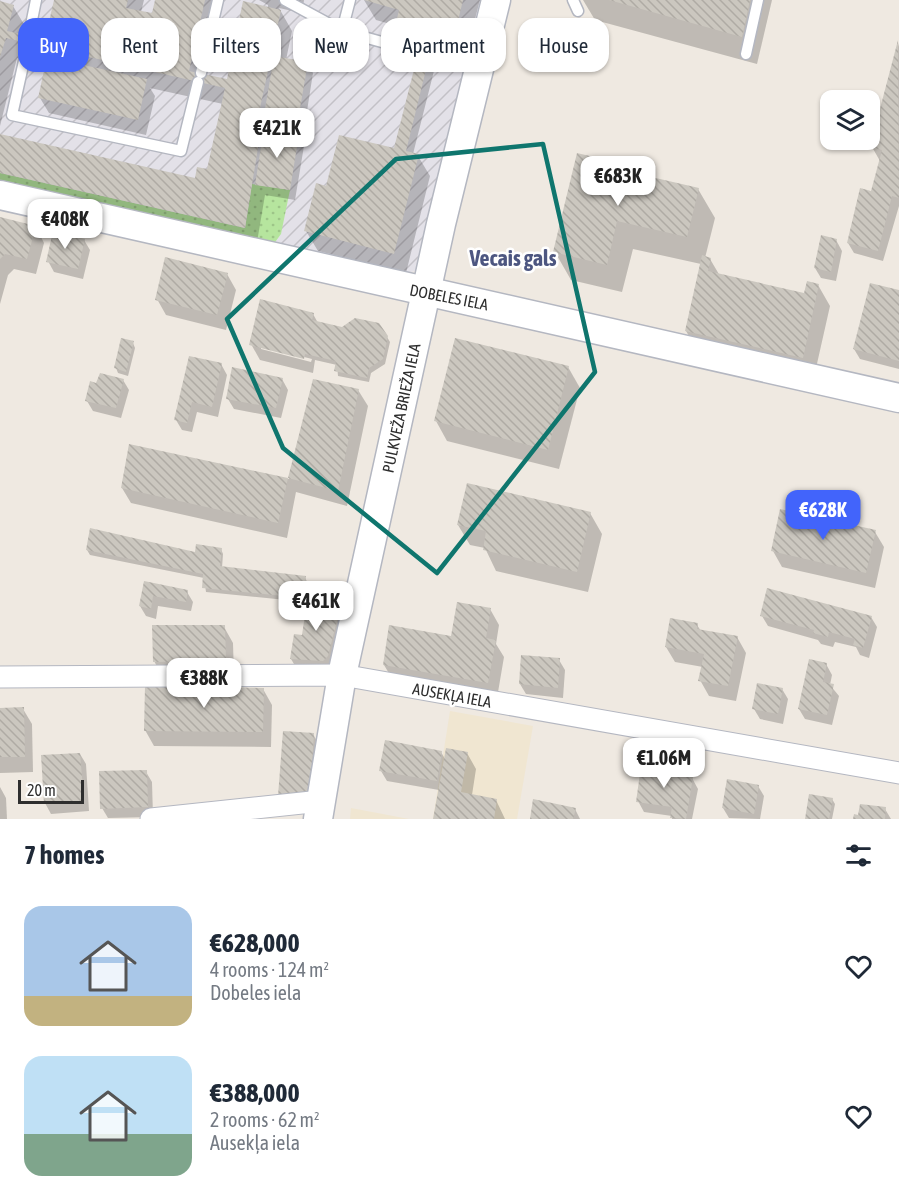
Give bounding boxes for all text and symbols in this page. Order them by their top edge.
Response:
chip: Buy [18,18,89,72]
chip: Rent [101,18,179,72]
chip: Filters [191,18,281,72]
chip: New [293,18,369,72]
chip: Apartment [381,18,506,72]
chip: House [518,18,609,72]
map controls [820,90,880,150]
button: layers [820,90,880,150]
pin: €421K [235,108,319,159]
text: €421K [254,116,301,139]
pin: €683K [576,156,660,207]
text: €683K [595,164,642,187]
pin: €408K [23,199,107,250]
text: €408K [42,207,89,230]
district label: Vecais gals [468,245,557,271]
street label: DOBELES IELA [408,281,490,313]
street label: PULKVEŽA BRIEŽA IELA [378,341,424,474]
pin: €628K [781,490,865,541]
text: €628K [800,498,847,521]
pin: €461K [274,581,358,632]
text: €461K [293,589,340,612]
pin: €388K [162,658,246,709]
text: €388K [181,666,228,689]
street label: AUSEKĻA IELA [411,679,493,712]
pin: €1.06M [615,738,713,789]
text: €1.06M [637,746,691,769]
scale bar [18,777,84,804]
text: 20 m [27,781,56,799]
icon: filters [842,839,875,872]
text: 7 homes [24,840,104,870]
text: €628,000 [210,928,300,958]
icon: home [72,930,144,1002]
icon: heart [842,950,875,983]
text: 4 rooms · 124 m² [210,958,329,981]
text: Dobeles iela [210,981,301,1004]
text: €388,000 [210,1078,300,1108]
icon: home [72,1080,144,1152]
icon: heart [842,1100,875,1133]
text: 2 rooms · 62 m² [210,1108,320,1131]
text: Ausekļa iela [210,1131,300,1154]

